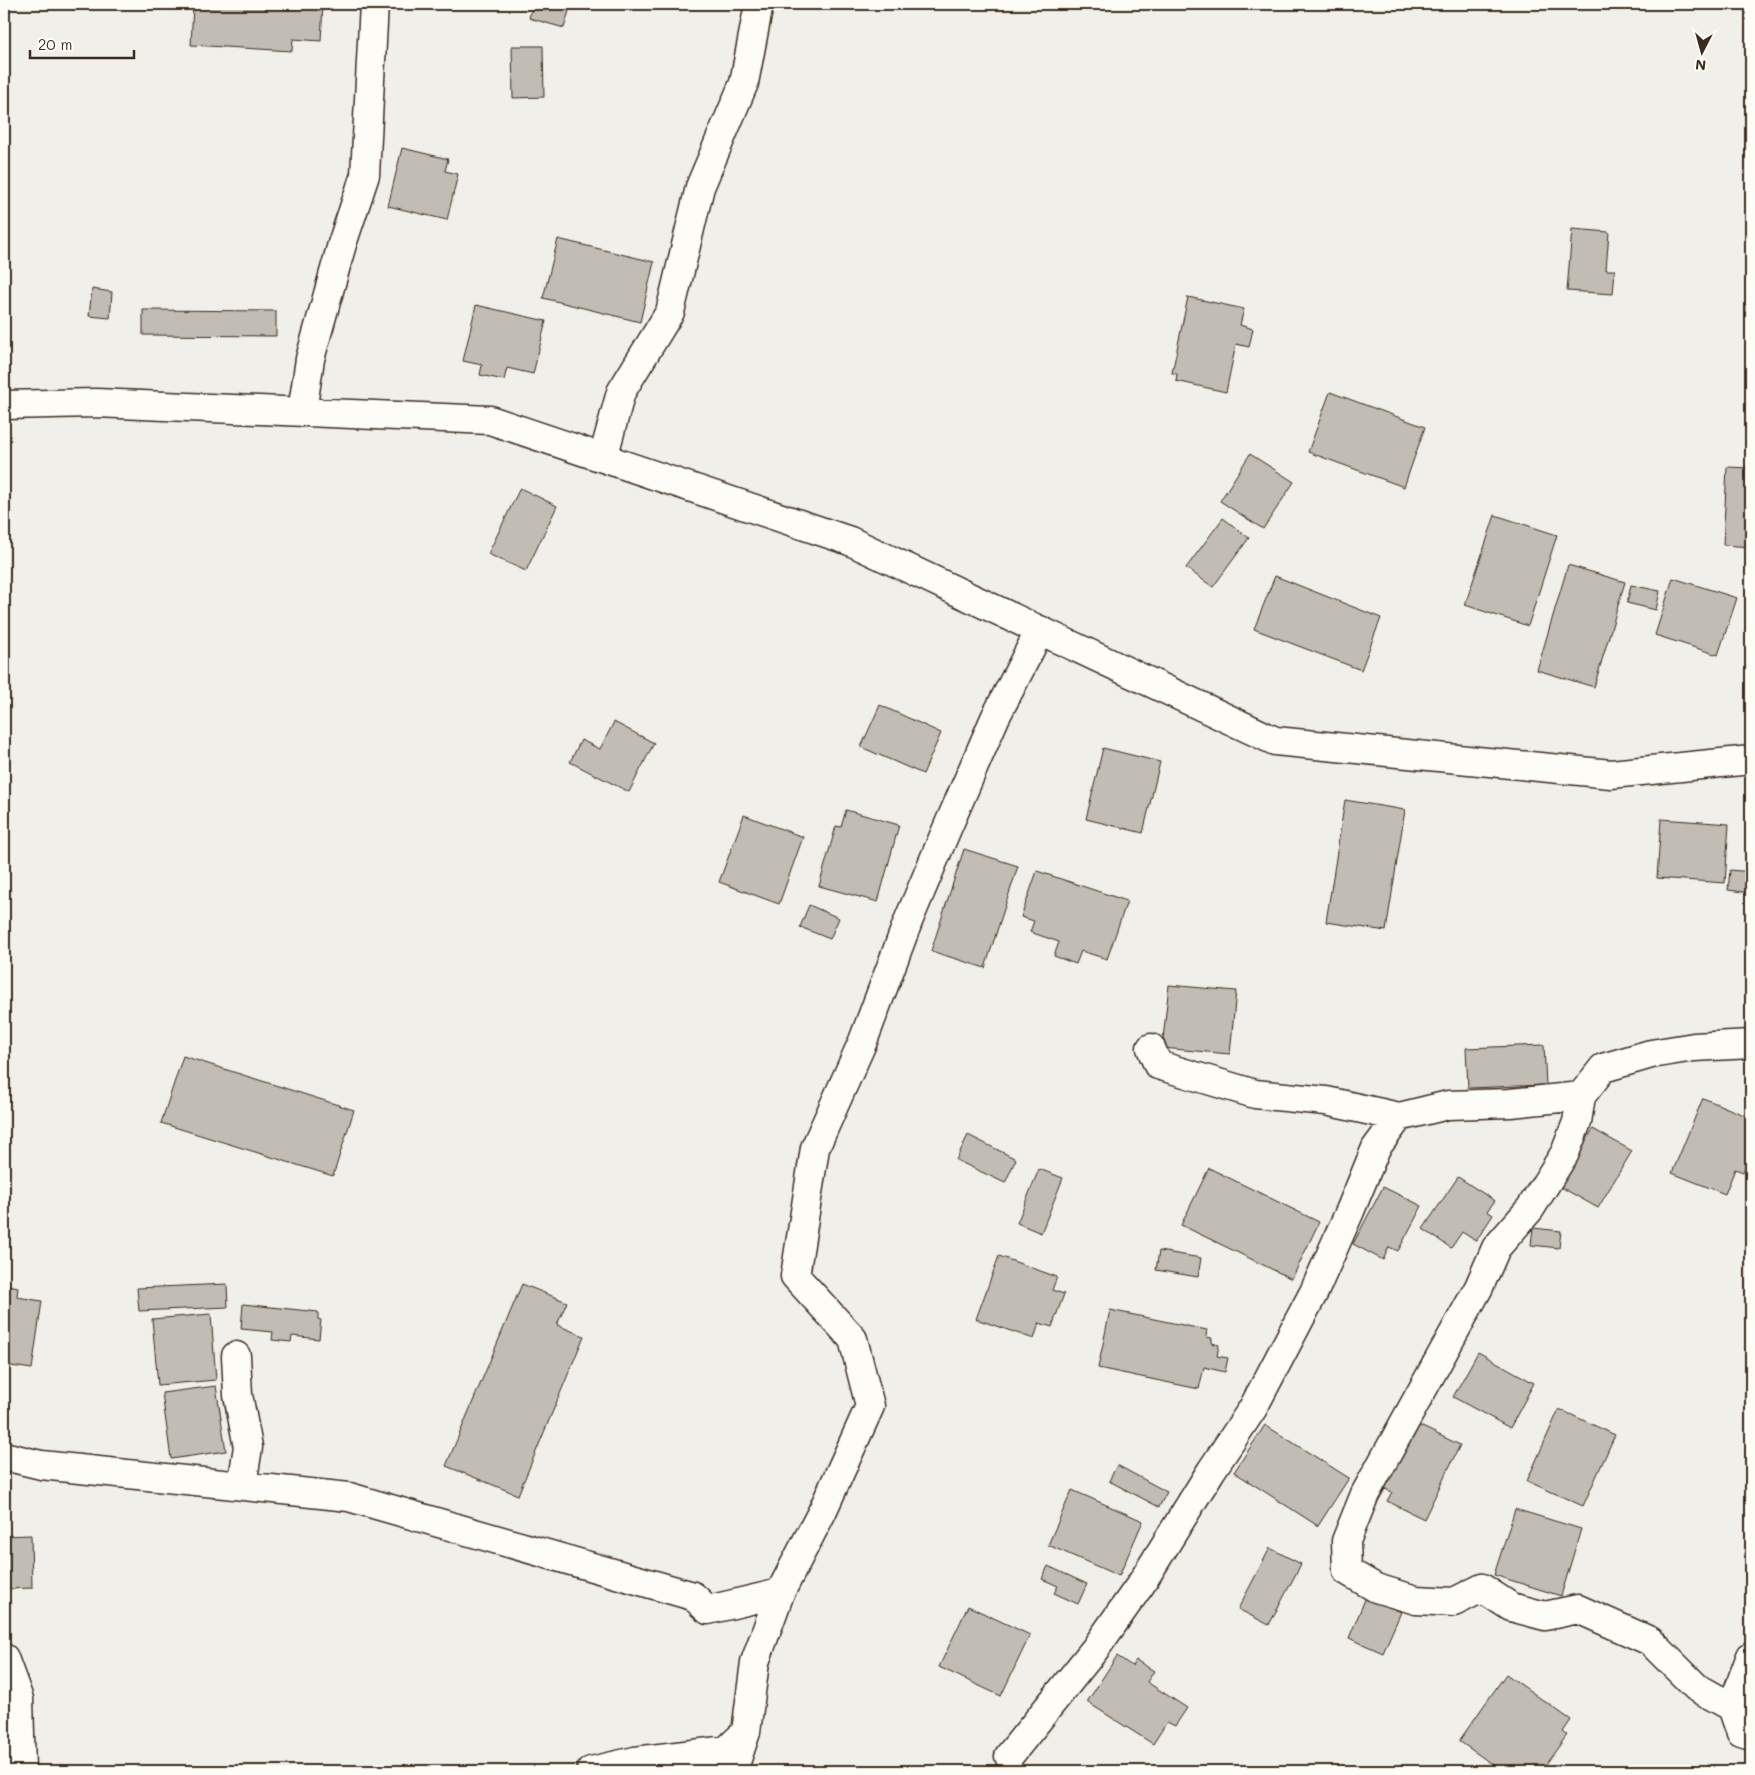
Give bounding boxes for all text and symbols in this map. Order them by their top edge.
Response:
scale bar [30,28,134,60]
north arrow [1678,28,1728,78]
text: 20 m [38,34,72,54]
text: N [1694,55,1707,75]

